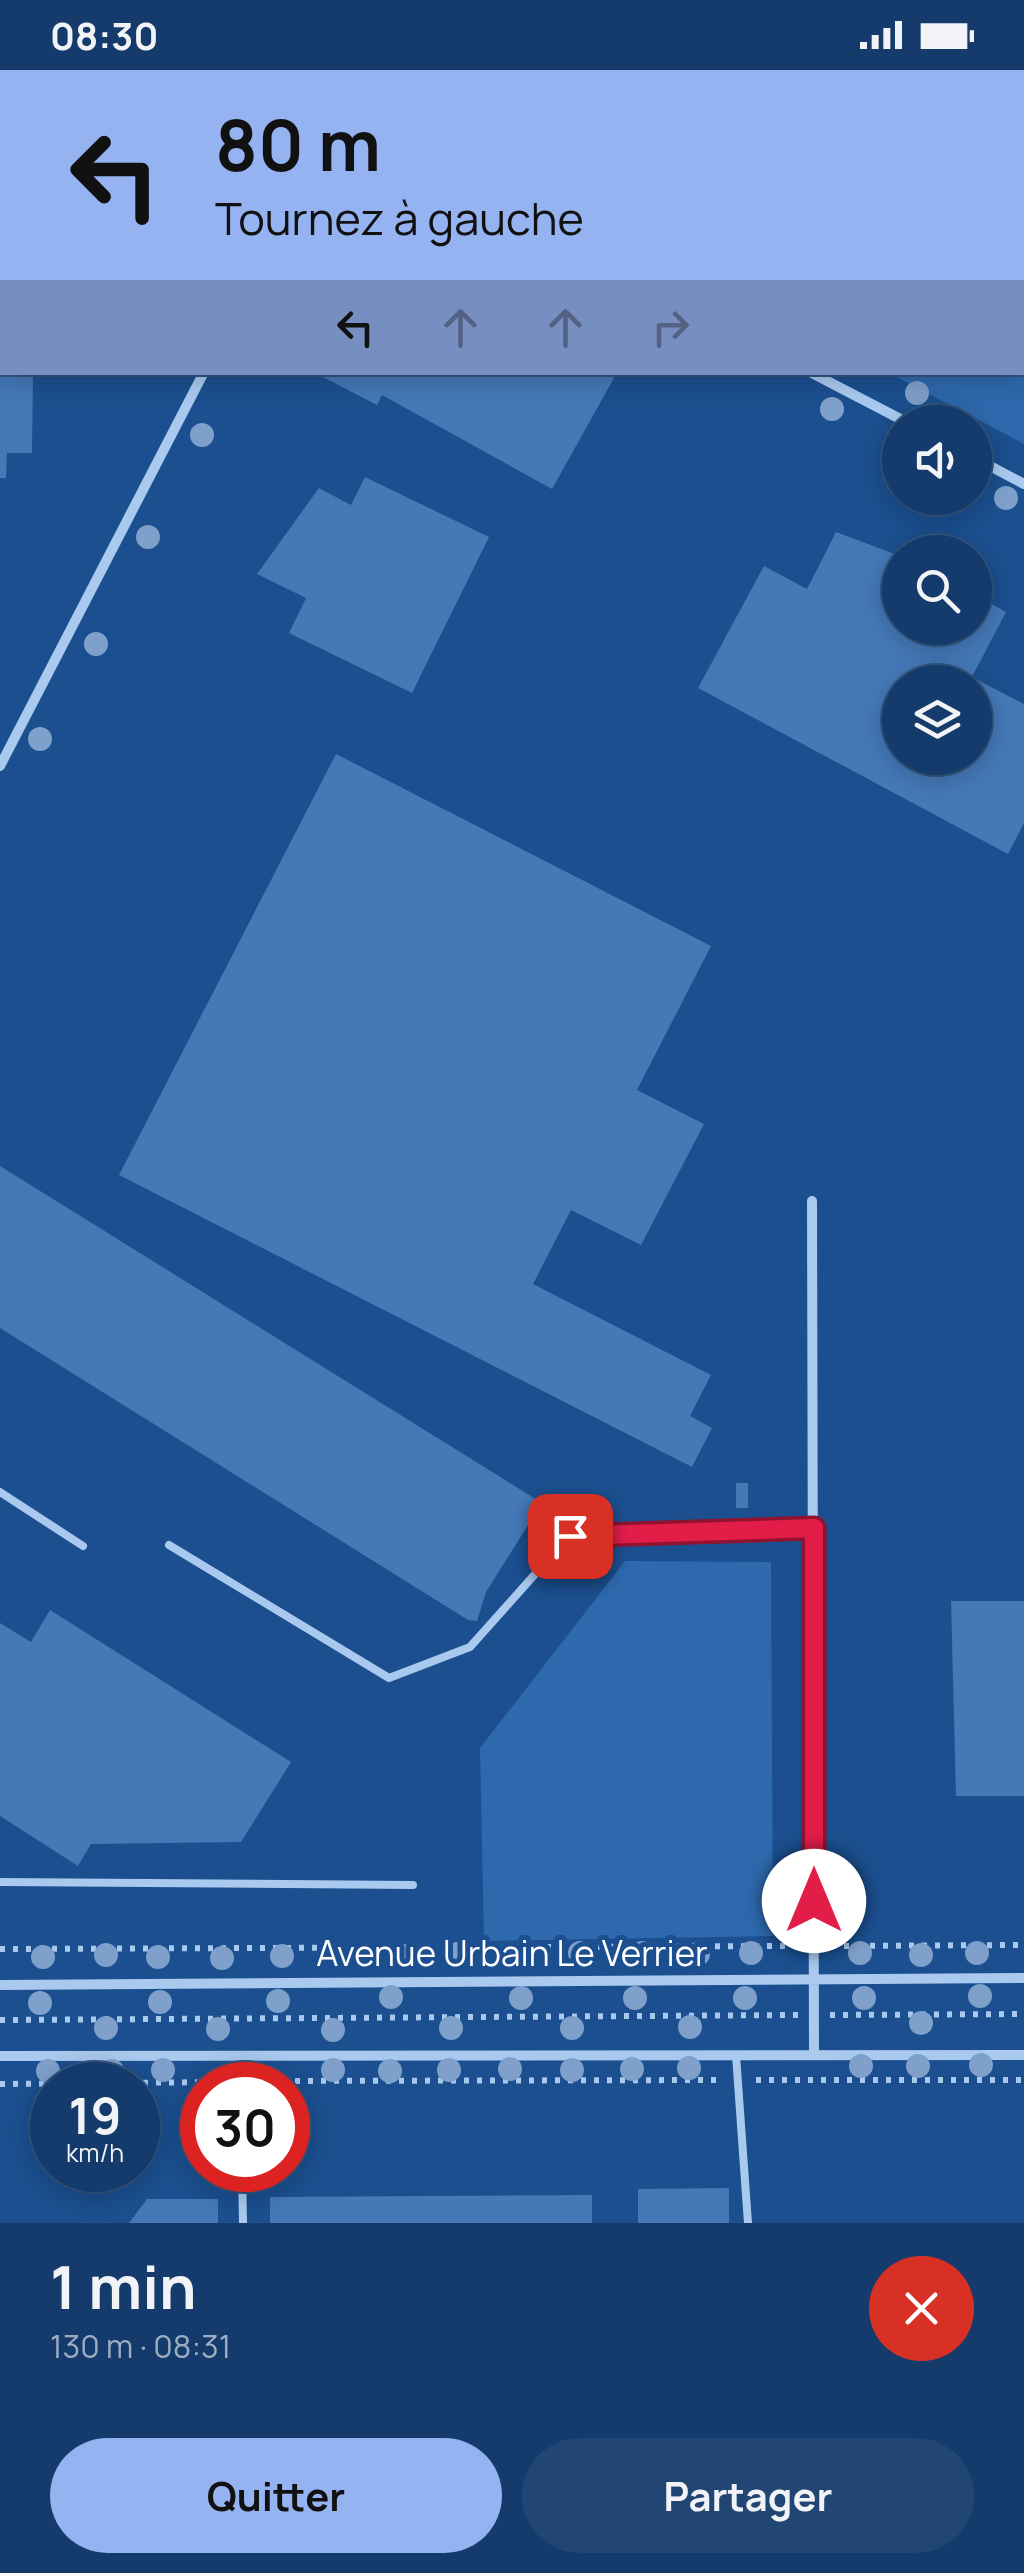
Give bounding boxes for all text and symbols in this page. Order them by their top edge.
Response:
text: 08:30 [50,9,158,61]
text: 80 m [215,96,381,192]
icon: left [50,110,180,240]
text: Tournez à gauche [215,187,584,249]
icon: left [328,300,383,355]
icon: ahead [433,300,488,355]
icon: ahead [538,300,593,355]
icon: right [643,300,698,355]
map controls [882,405,992,775]
button: sound [882,405,992,515]
button: search [882,535,992,645]
button: layers [882,665,992,775]
pin [528,1494,613,1579]
icon: arrive [543,1509,598,1564]
position arrow [762,1849,866,1953]
street label: Avenue Urbain Le Verrier [316,1929,708,1977]
speed limit sign: 30 [180,2062,310,2192]
text: 19 [69,2081,121,2149]
text: km/h [66,2135,124,2170]
text: 1 min [50,2245,197,2327]
button: close [869,2256,974,2361]
text: 130 m · 08:31 [50,2324,231,2368]
button: Quitter [50,2438,502,2553]
button: Partager [522,2438,974,2553]

